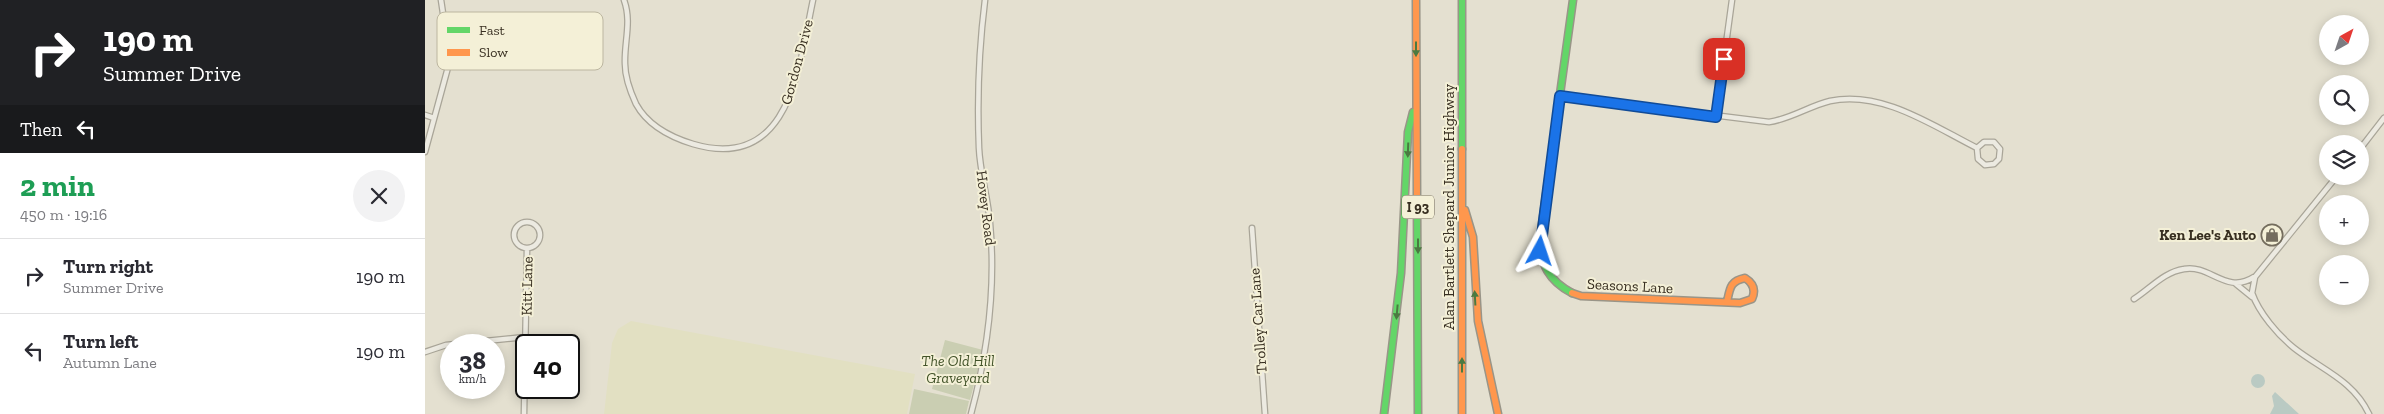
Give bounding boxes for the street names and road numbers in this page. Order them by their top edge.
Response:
street label: Gordon Drive [777,17,817,107]
street label: Alan Bartlett Shepard Junior Highway [1440,84,1458,330]
street label: Hovey Road [972,169,1000,247]
road number: I 93 [1402,196,1434,218]
street label: Kitt Lane [517,256,537,316]
street label: Trolley Car Lane [1245,267,1271,375]
street label: Seasons Lane [1586,275,1674,297]

